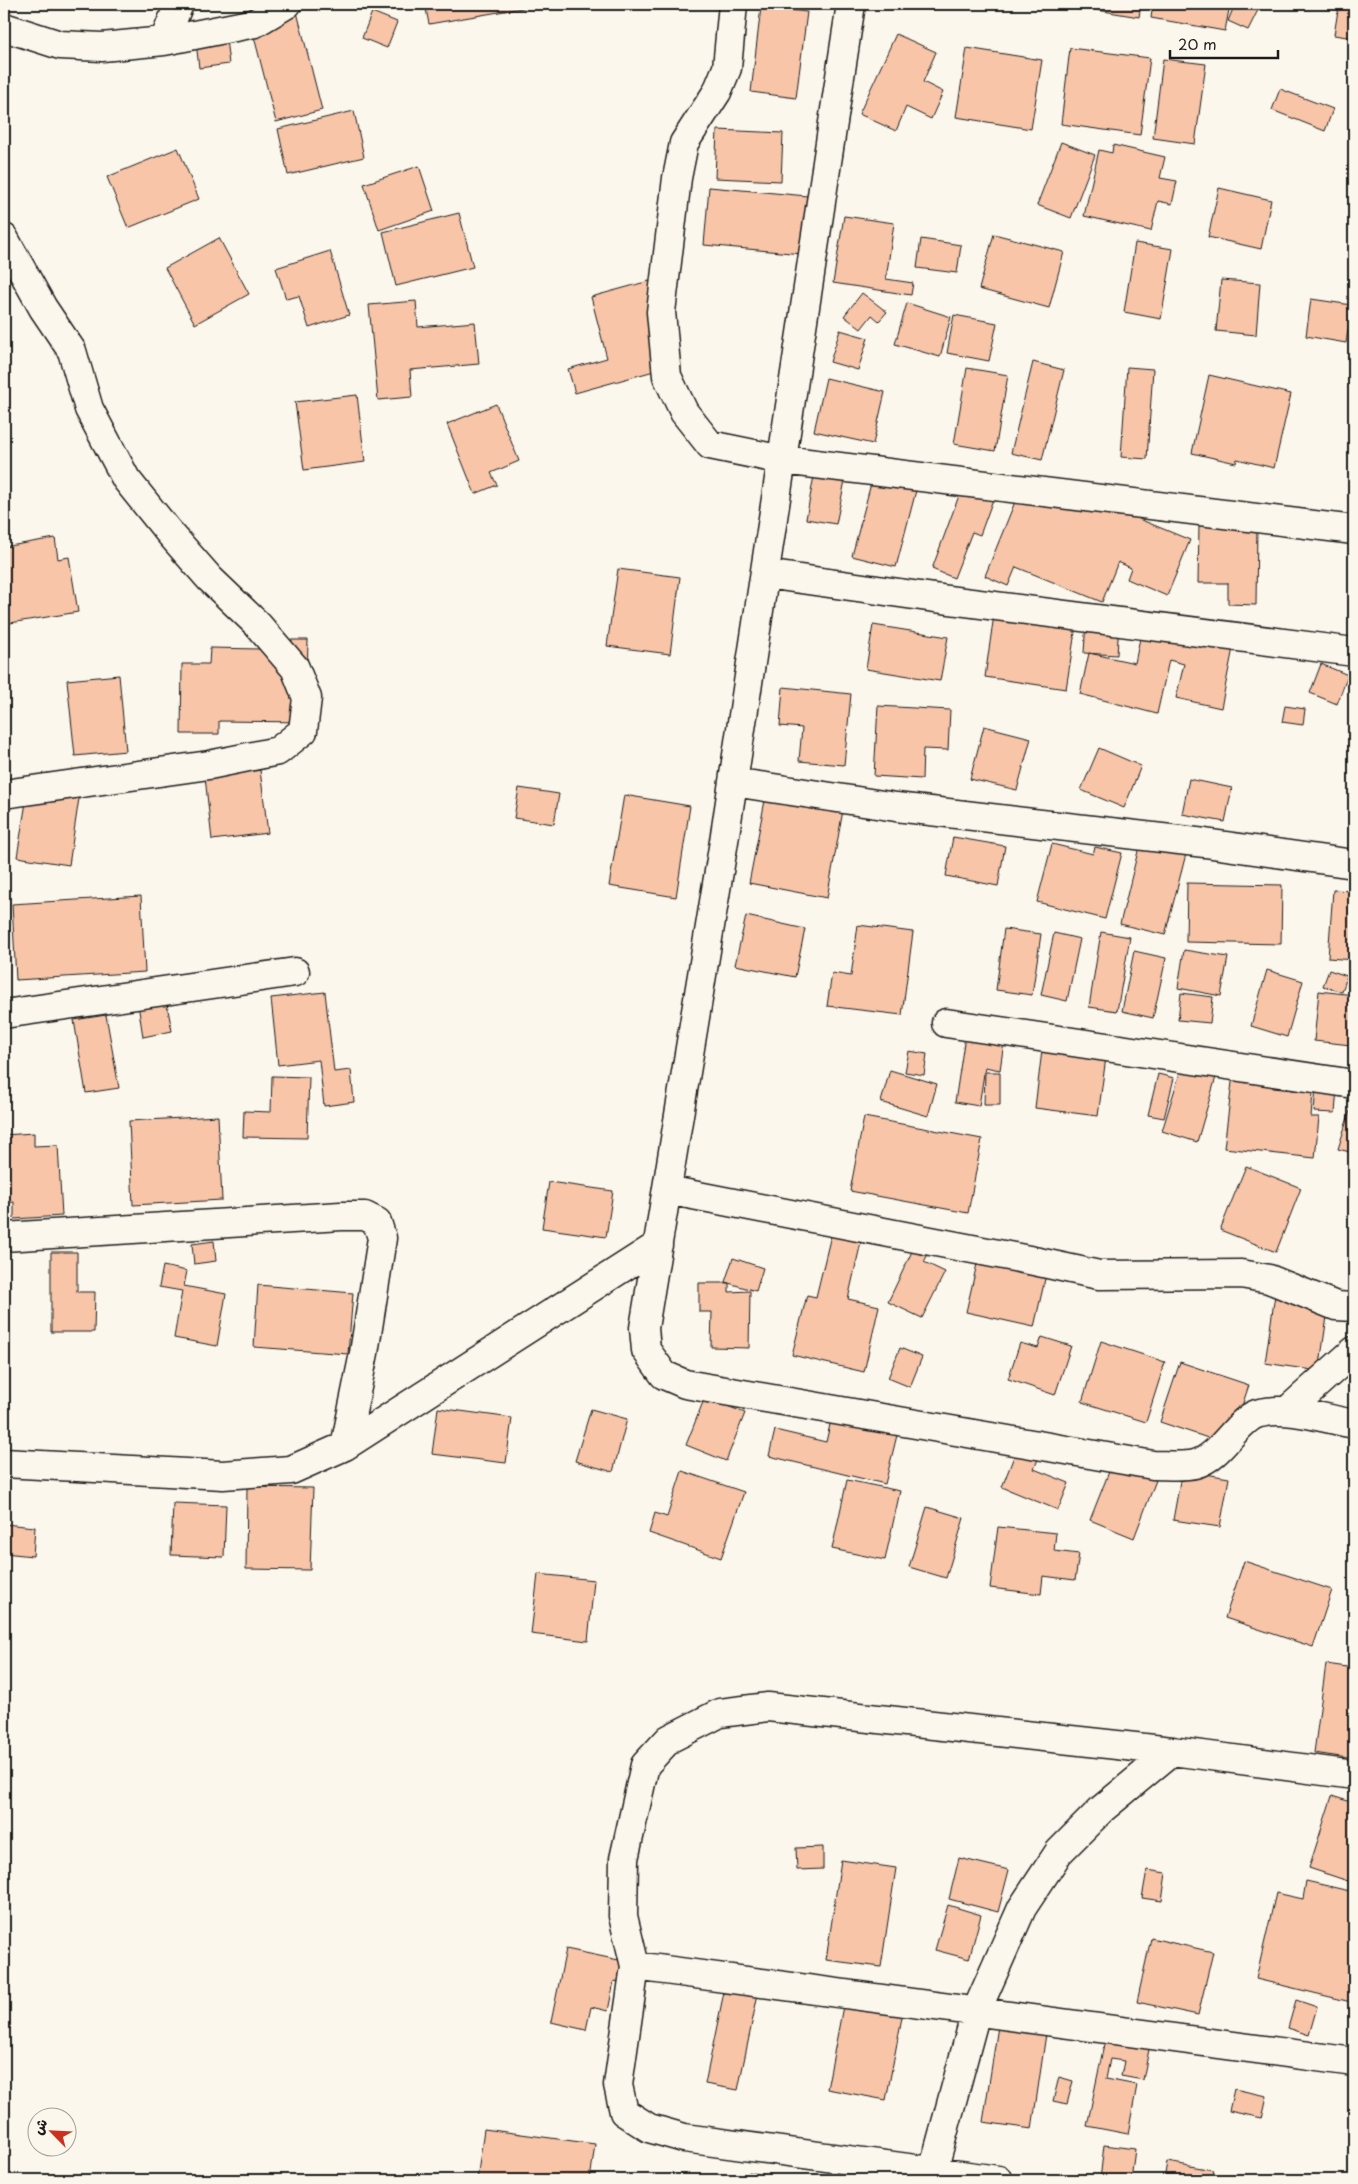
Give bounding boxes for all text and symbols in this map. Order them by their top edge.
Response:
scale bar [1170,28,1278,60]
text: 20 m [1178,32,1217,55]
north arrow [28,2106,78,2156]
text: ش [27,2115,52,2138]

